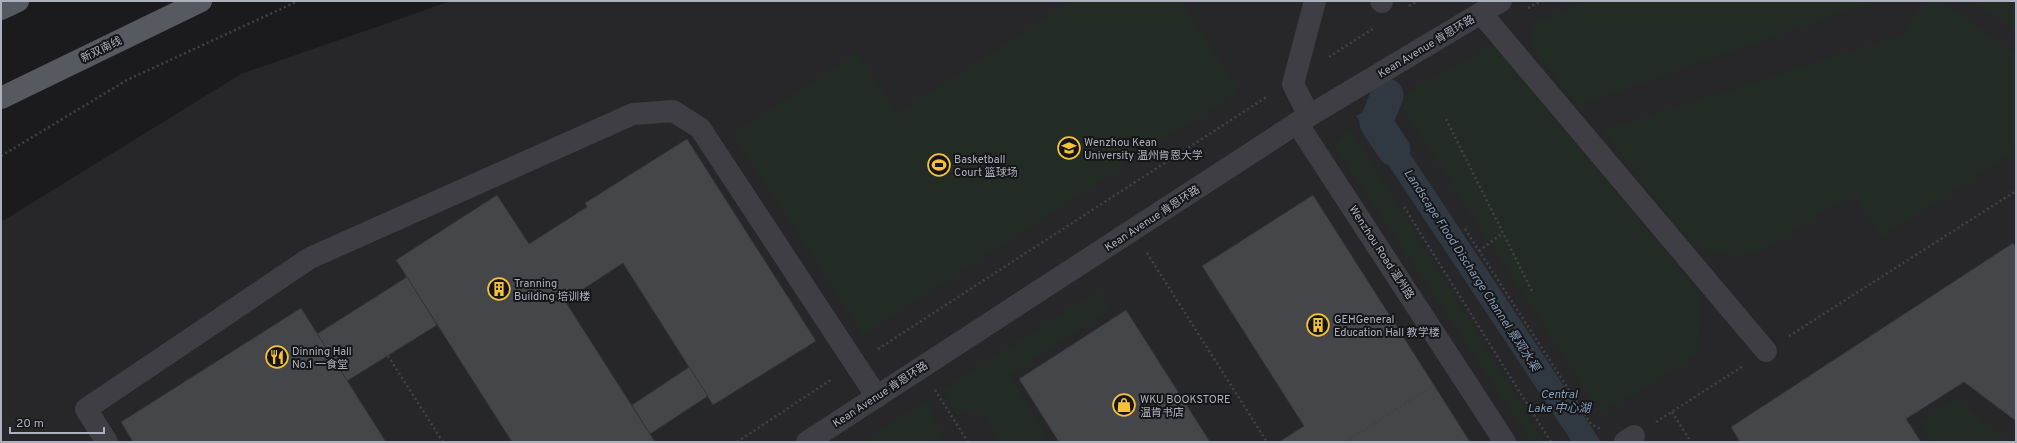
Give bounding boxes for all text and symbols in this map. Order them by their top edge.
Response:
street label: Kean Avenue 肯恩环路 [1376,12,1477,81]
street label: 新双南线 [79,34,124,66]
school or university icon: Wenzhou Kean University 温州肯恩大学 [1056,135,1082,161]
place label: Wenzhou Kean University 温州肯恩大学 [1084,136,1203,163]
sports icon: Basketball Court 篮球场 [926,152,952,178]
place label: Basketball Court 篮球场 [954,153,1018,180]
water label: Landscape Flood Discharge Channel 景观水渠 [1400,166,1544,376]
street label: Kean Avenue 肯恩环路 [1102,183,1203,255]
street label: Wenzhou Road 温州路 [1346,203,1417,302]
building icon: Tranning Building 培训楼 [486,276,512,302]
place label: Tranning Building 培训楼 [514,277,590,304]
building icon: GEH·General Education Hall 教学楼 [1305,312,1331,338]
place label: GEH·General Education Hall 教学楼 [1334,313,1440,340]
restaurant icon: Dinning Hall No.1 一食堂 [264,344,290,370]
place label: Dinning Hall No.1 一食堂 [292,345,352,372]
street label: Kean Avenue 肯恩环路 [830,359,931,431]
water label: Central Lake 中心湖 [1527,387,1593,417]
shop icon: WKU BOOKSTORE 温肯书店 [1111,392,1137,418]
place label: WKU BOOKSTORE 温肯书店 [1140,393,1231,420]
scale bar [10,409,104,435]
text: 20 m [16,416,44,432]

